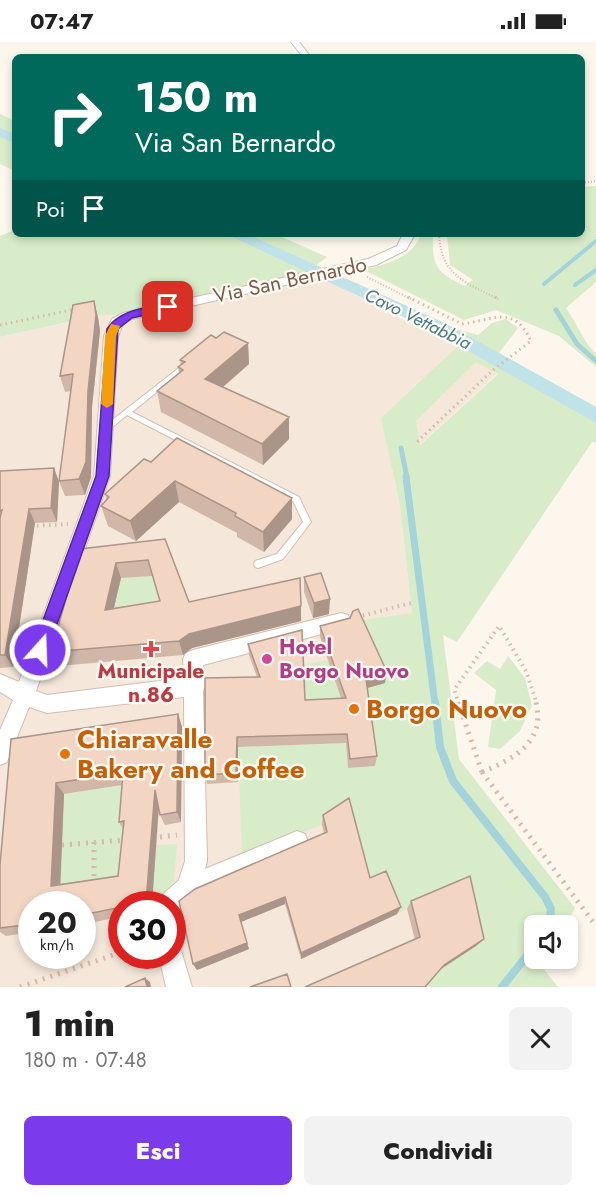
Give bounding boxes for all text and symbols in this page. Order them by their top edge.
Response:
text: 07:47 [30,5,94,37]
text: 150 m [135,67,258,128]
icon: right [36,78,114,156]
text: Via San Bernardo [135,123,336,162]
icon: arrive [77,192,110,225]
text: Poi [36,193,65,225]
street label: Via San Bernardo [211,249,369,311]
pin [142,281,193,332]
water label: Cavo Vettabbia [360,282,476,356]
icon: arrive [151,290,184,323]
position arrow [8,618,72,682]
place label: Hotel Borgo Nuovo [279,632,409,686]
marker: Municipale n.86 [144,642,158,656]
marker: Hotel Borgo Nuovo [260,652,274,666]
place label: Municipale n.86 [98,656,204,710]
place label: Borgo Nuovo [366,690,527,728]
marker: Borgo Nuovo [347,702,361,716]
place label: Chiaravalle Bakery and Coffee [77,720,305,788]
marker: Chiaravalle Bakery and Coffee [58,747,72,761]
speed limit sign: 30 [108,891,186,969]
text: 20 [37,901,77,944]
map controls [524,915,578,969]
button: sound [524,915,578,969]
text: km/h [40,934,74,956]
text: 1 min [24,997,115,1049]
button: close [509,1007,572,1070]
text: 180 m · 07:48 [24,1046,147,1075]
button: Esci [24,1116,292,1185]
button: Condividi [304,1116,572,1185]

